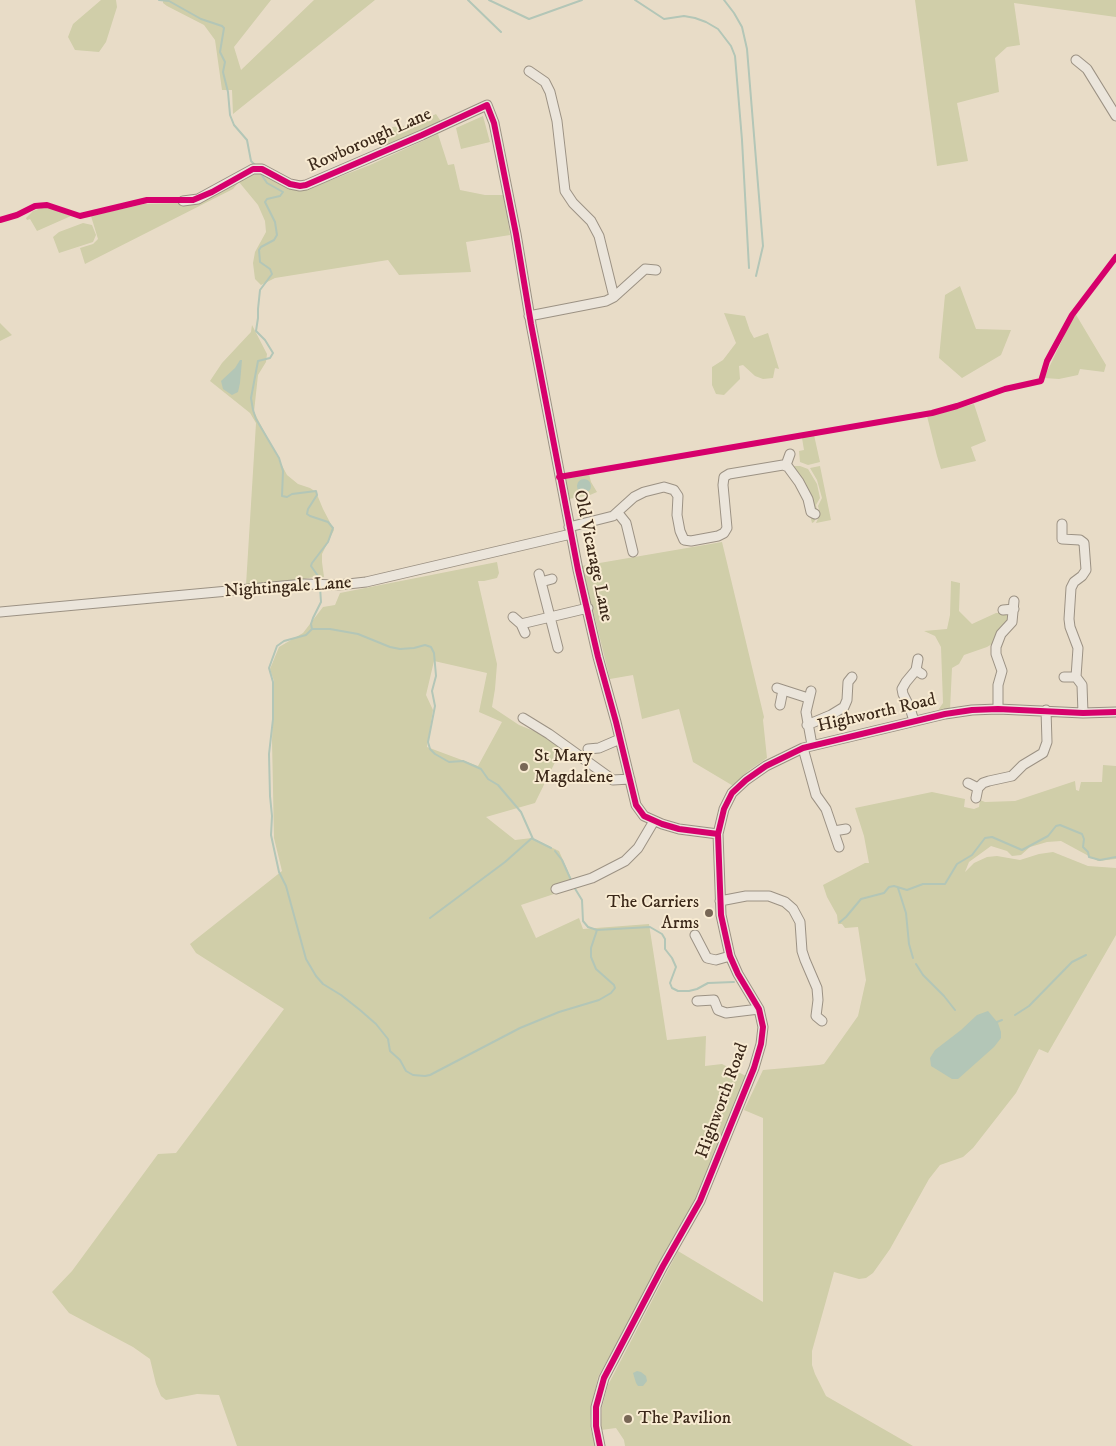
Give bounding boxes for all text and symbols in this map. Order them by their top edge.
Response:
street label: Rowborough Lane [305,104,435,178]
street label: Old Vicarage Lane [568,488,616,624]
street label: Nightingale Lane [224,573,352,603]
street label: Highworth Road [816,690,938,738]
place label: St Mary Magdalene [534,746,613,789]
marker: St Mary Magdalene [518,761,530,773]
place label: The Carriers Arms [607,892,699,934]
marker: The Carriers Arms [703,907,715,919]
street label: Highworth Road [692,1040,754,1162]
place label: The Pavilion [638,1408,731,1430]
marker: The Pavilion [622,1413,634,1425]

